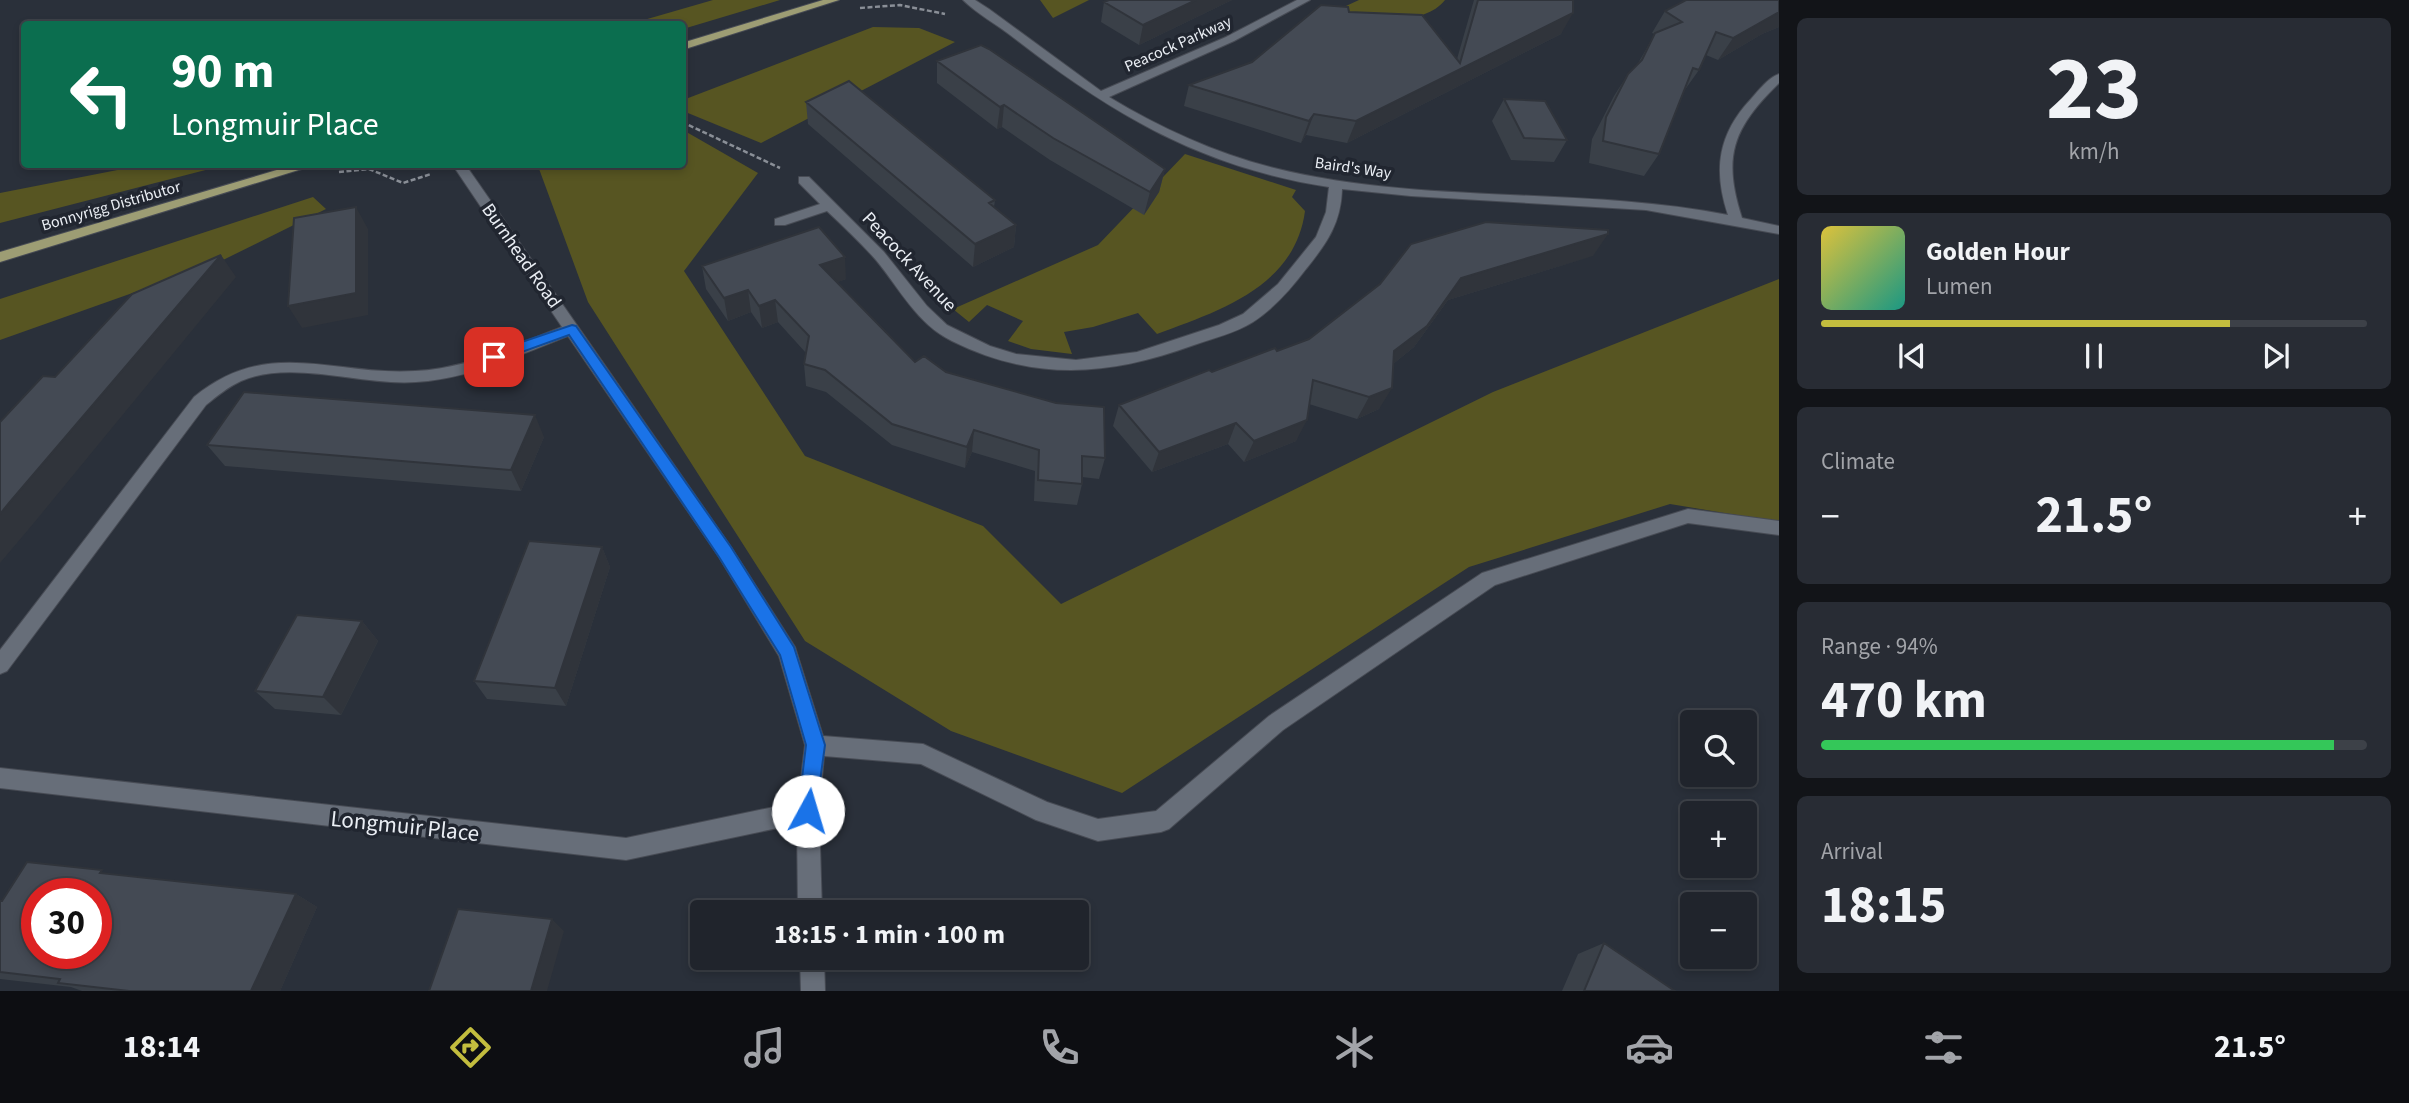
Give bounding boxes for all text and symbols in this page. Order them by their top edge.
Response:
street label: Peacock Parkway [1121,10,1236,77]
text: 23 [2046,25,2142,154]
text: 90 m [171,37,275,107]
icon: left [56,49,147,140]
text: Longmuir Place [171,102,379,148]
text: km/h [2068,135,2120,168]
street label: Baird's Way [1313,152,1393,184]
street label: Bonnyrigg Distributor [39,175,184,236]
street label: Burnhead Road [475,198,567,314]
street label: Peacock Avenue [855,206,963,318]
text: Golden Hour [1926,233,2070,270]
text: Lumen [1926,270,1993,303]
pin [464,327,524,387]
icon: previous [1893,337,1931,375]
icon: pause [2075,337,2113,375]
icon: next [2257,337,2295,375]
icon: arrive [475,338,513,376]
text: Climate [1821,445,1895,478]
text: 21.5° [2036,479,2152,553]
text: − [1821,490,1840,544]
text: + [2348,490,2367,544]
text: Range · 94% [1821,630,1938,663]
text: 470 km [1821,664,1987,738]
map controls [1680,710,1757,969]
button: search [1680,710,1757,787]
position arrow [771,774,845,848]
button: + [1680,801,1757,878]
street label: Longmuir Place [329,802,481,850]
text: Arrival [1821,835,1883,868]
text: 18:15 [1821,869,1946,943]
speed limit sign: 30 [21,878,112,969]
button: − [1680,892,1757,969]
text: 18:15 · 1 min · 100 m [774,916,1005,953]
icon: directions [446,1023,495,1072]
icon: music [740,1023,789,1072]
icon: phone [1035,1023,1084,1072]
icon: climate [1330,1023,1379,1072]
icon: car [1625,1023,1674,1072]
icon: filters [1919,1023,1968,1072]
text: 18:14 [123,1024,200,1070]
text: 21.5° [2214,1024,2286,1070]

